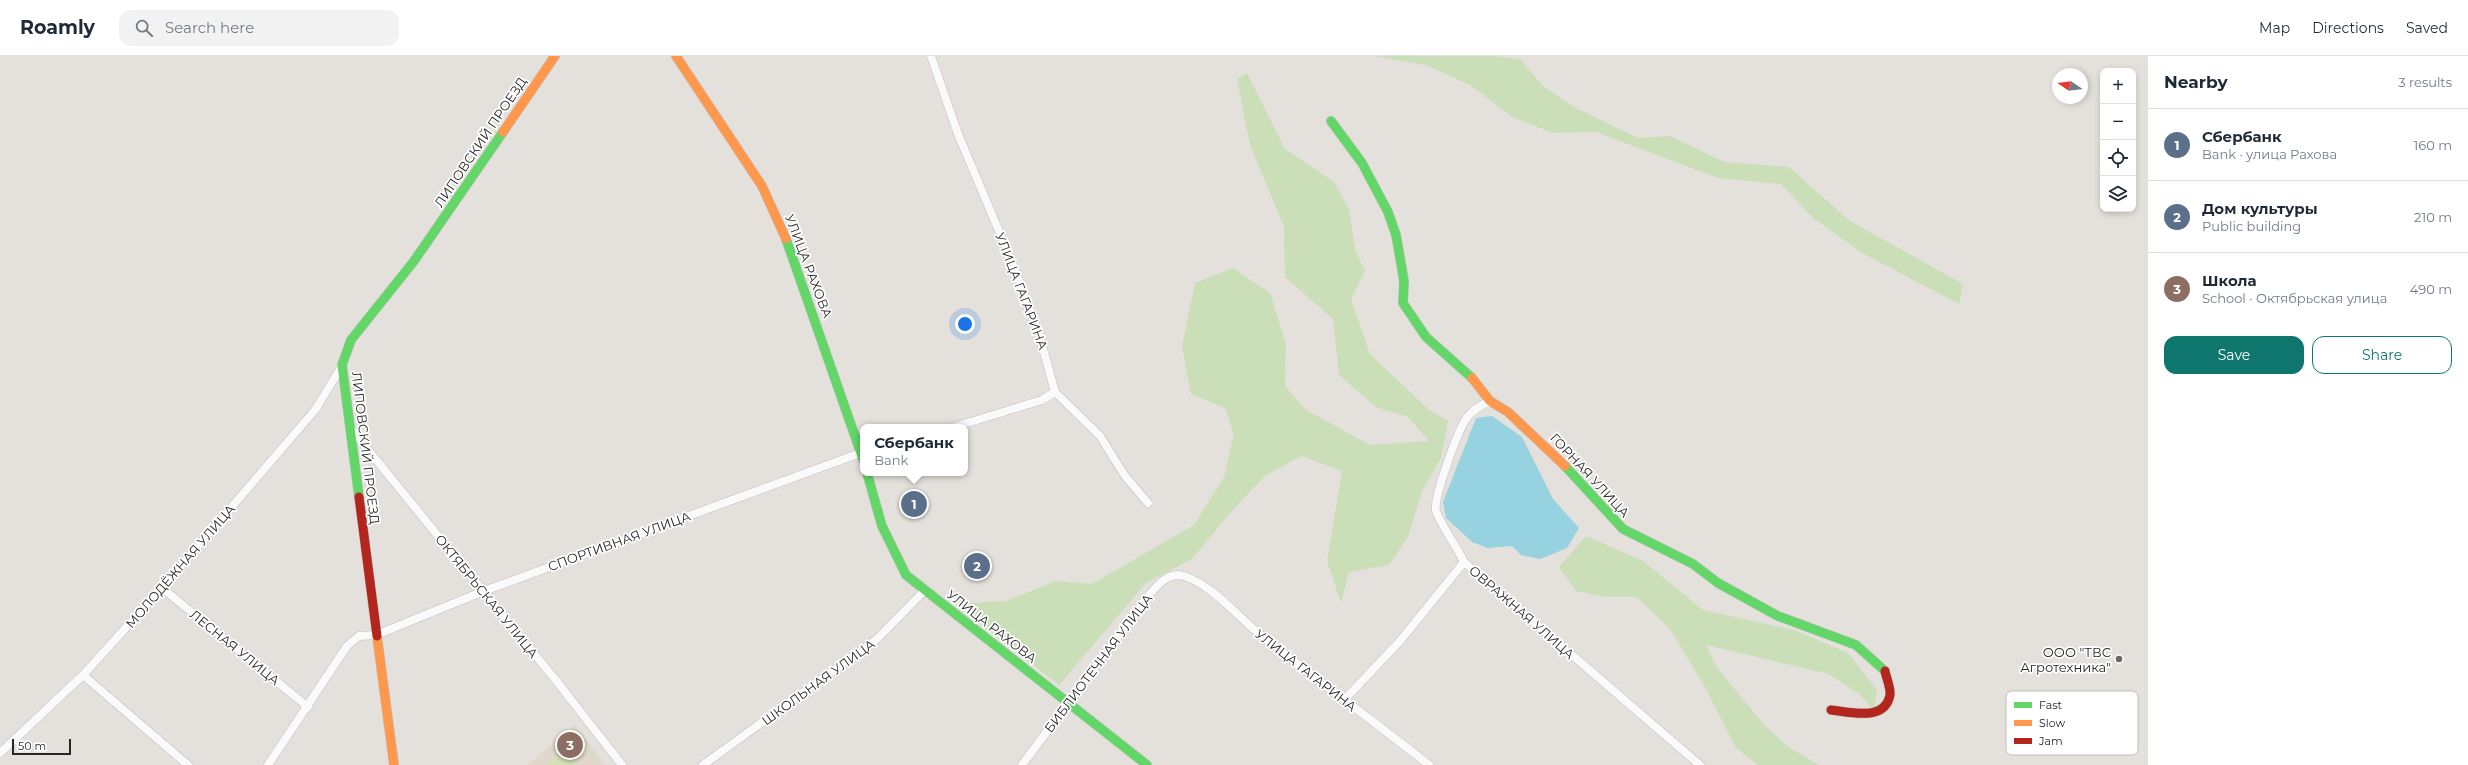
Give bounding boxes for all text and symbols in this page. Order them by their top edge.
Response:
search box [119,10,399,46]
text: Roamly [20,16,95,39]
icon: search [133,17,155,39]
text: Search here [165,18,254,37]
text: Map [2259,19,2290,37]
text: Directions [2312,19,2384,37]
text: Saved [2406,19,2448,37]
north arrow [2052,68,2088,104]
map controls [2100,68,2136,212]
button: + [2100,68,2136,104]
text: Nearby [2164,72,2228,92]
street label: ЛИПОВСКИЙ ПРОЕЗД [430,74,530,210]
text: 3 results [2398,74,2452,90]
button: − [2100,104,2136,140]
text: Сбербанк [2202,127,2282,146]
text: 1 [2174,137,2180,153]
text: 160 m [2414,137,2452,153]
button: locate [2100,140,2136,176]
text: Bank · улица Рахова [2202,146,2337,162]
button: layers [2100,176,2136,212]
text: Дом культуры [2202,199,2318,218]
text: 2 [2173,209,2181,225]
text: 210 m [2414,209,2452,225]
street label: УЛИЦА РАХОВА [782,212,836,320]
text: Public building [2202,218,2301,234]
street label: УЛИЦА ГАГАРИНА [992,230,1052,352]
text: Школа [2202,271,2257,290]
text: 3 [2173,281,2181,297]
text: 490 m [2410,281,2452,297]
text: School · Октябрьская улица [2202,290,2387,306]
your location [955,314,975,334]
button: Save [2164,336,2304,374]
button: Share [2312,336,2452,374]
street label: ЛИПОВСКИЙ ПРОЕЗД [349,371,383,525]
popup [860,424,968,476]
street label: ГОРНАЯ УЛИЦА [1547,430,1633,521]
text: Сбербанк [874,433,954,452]
text: Bank [874,452,908,468]
pin: 1 [901,489,927,519]
street label: МОЛОДЁЖНАЯ УЛИЦА [122,501,238,631]
street label: СПОРТИВНАЯ УЛИЦА [545,508,693,574]
street label: ОКТЯБРЬСКАЯ УЛИЦА [432,531,542,661]
pin: 2 [964,551,990,581]
street label: ОВРАЖНАЯ УЛИЦА [1466,562,1578,662]
street label: УЛИЦА РАХОВА [944,586,1040,666]
street label: БИБЛИОТЕЧНАЯ УЛИЦА [1041,590,1156,735]
street label: ЛЕСНАЯ УЛИЦА [187,606,283,688]
street label: УЛИЦА ГАГАРИНА [1252,625,1360,715]
street label: ШКОЛЬНАЯ УЛИЦА [758,635,878,728]
place label: ООО "ТВС Агротехника" [2020,644,2111,675]
marker: ООО "ТВС Агротехника" [2114,654,2124,664]
legend [2006,691,2138,755]
text: Fast [2039,698,2063,712]
text: Slow [2039,716,2065,730]
pin: 3 [557,730,583,760]
text: Jam [2038,734,2063,748]
scale bar [12,737,71,756]
text: 50 m [18,739,46,753]

